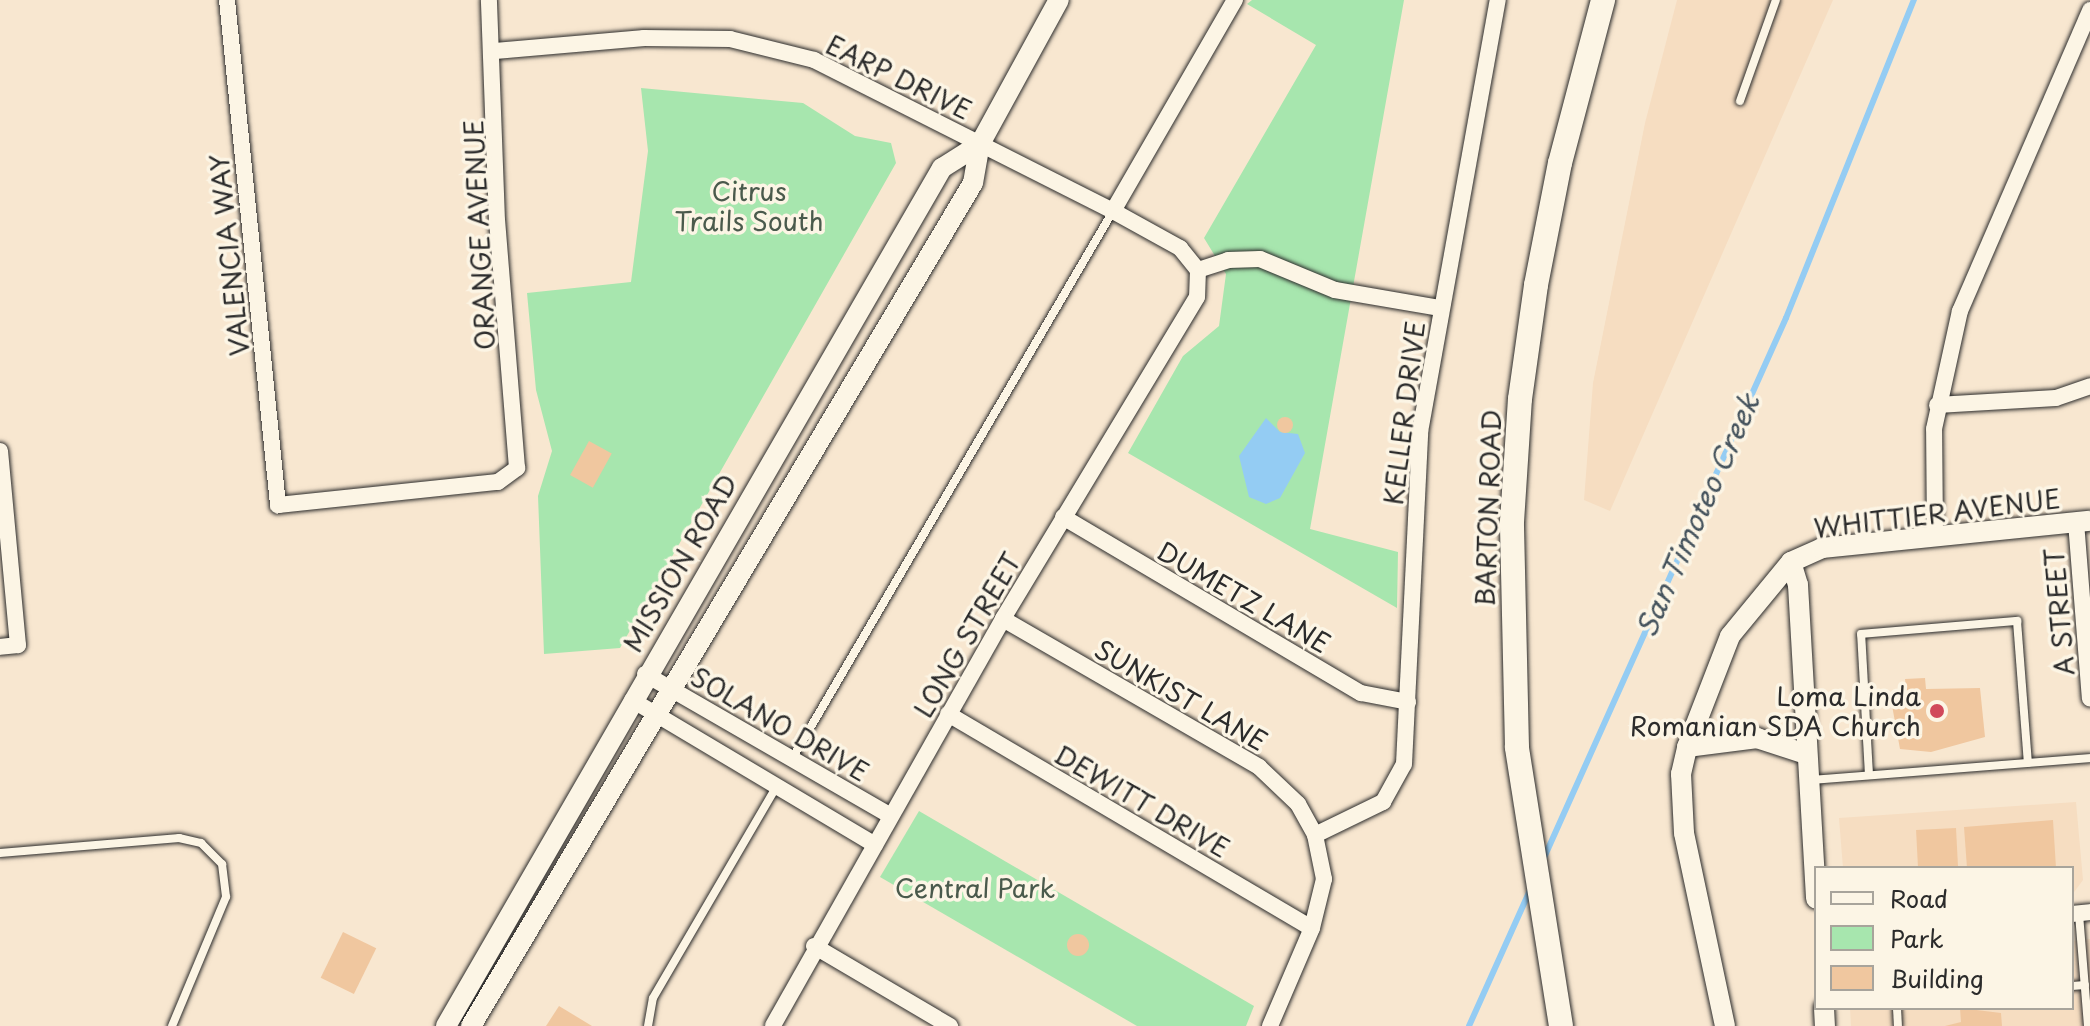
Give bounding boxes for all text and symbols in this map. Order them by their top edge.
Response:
street label: EARP DRIVE [820,28,978,126]
street label: ORANGE AVENUE [457,117,501,353]
street label: VALENCIA WAY [203,153,255,357]
park label: Citrus Trails South [674,175,824,236]
street label: KELLER DRIVE [1377,318,1431,508]
water label: San Timoteo Creek [1629,389,1765,641]
street label: BARTON ROAD [1469,408,1507,608]
street label: MISSION ROAD [616,468,744,658]
street label: WHITTIER AVENUE [1811,482,2063,544]
street label: DUMETZ LANE [1152,535,1336,659]
street label: LONG STREET [906,545,1028,725]
street label: A STREET [2038,545,2080,679]
street label: SUNKIST LANE [1089,633,1273,757]
street label: SOLANO DRIVE [686,660,874,788]
place label: Loma Linda Romanian SDA Church [1631,680,1921,742]
marker: Loma Linda Romanian SDA Church [1928,702,1946,720]
street label: DEWITT DRIVE [1048,738,1236,864]
legend [1814,866,2074,1010]
park label: Central Park [895,872,1055,904]
text: Road [1890,880,1948,916]
text: Park [1890,920,1944,956]
text: Building [1890,960,1984,996]

